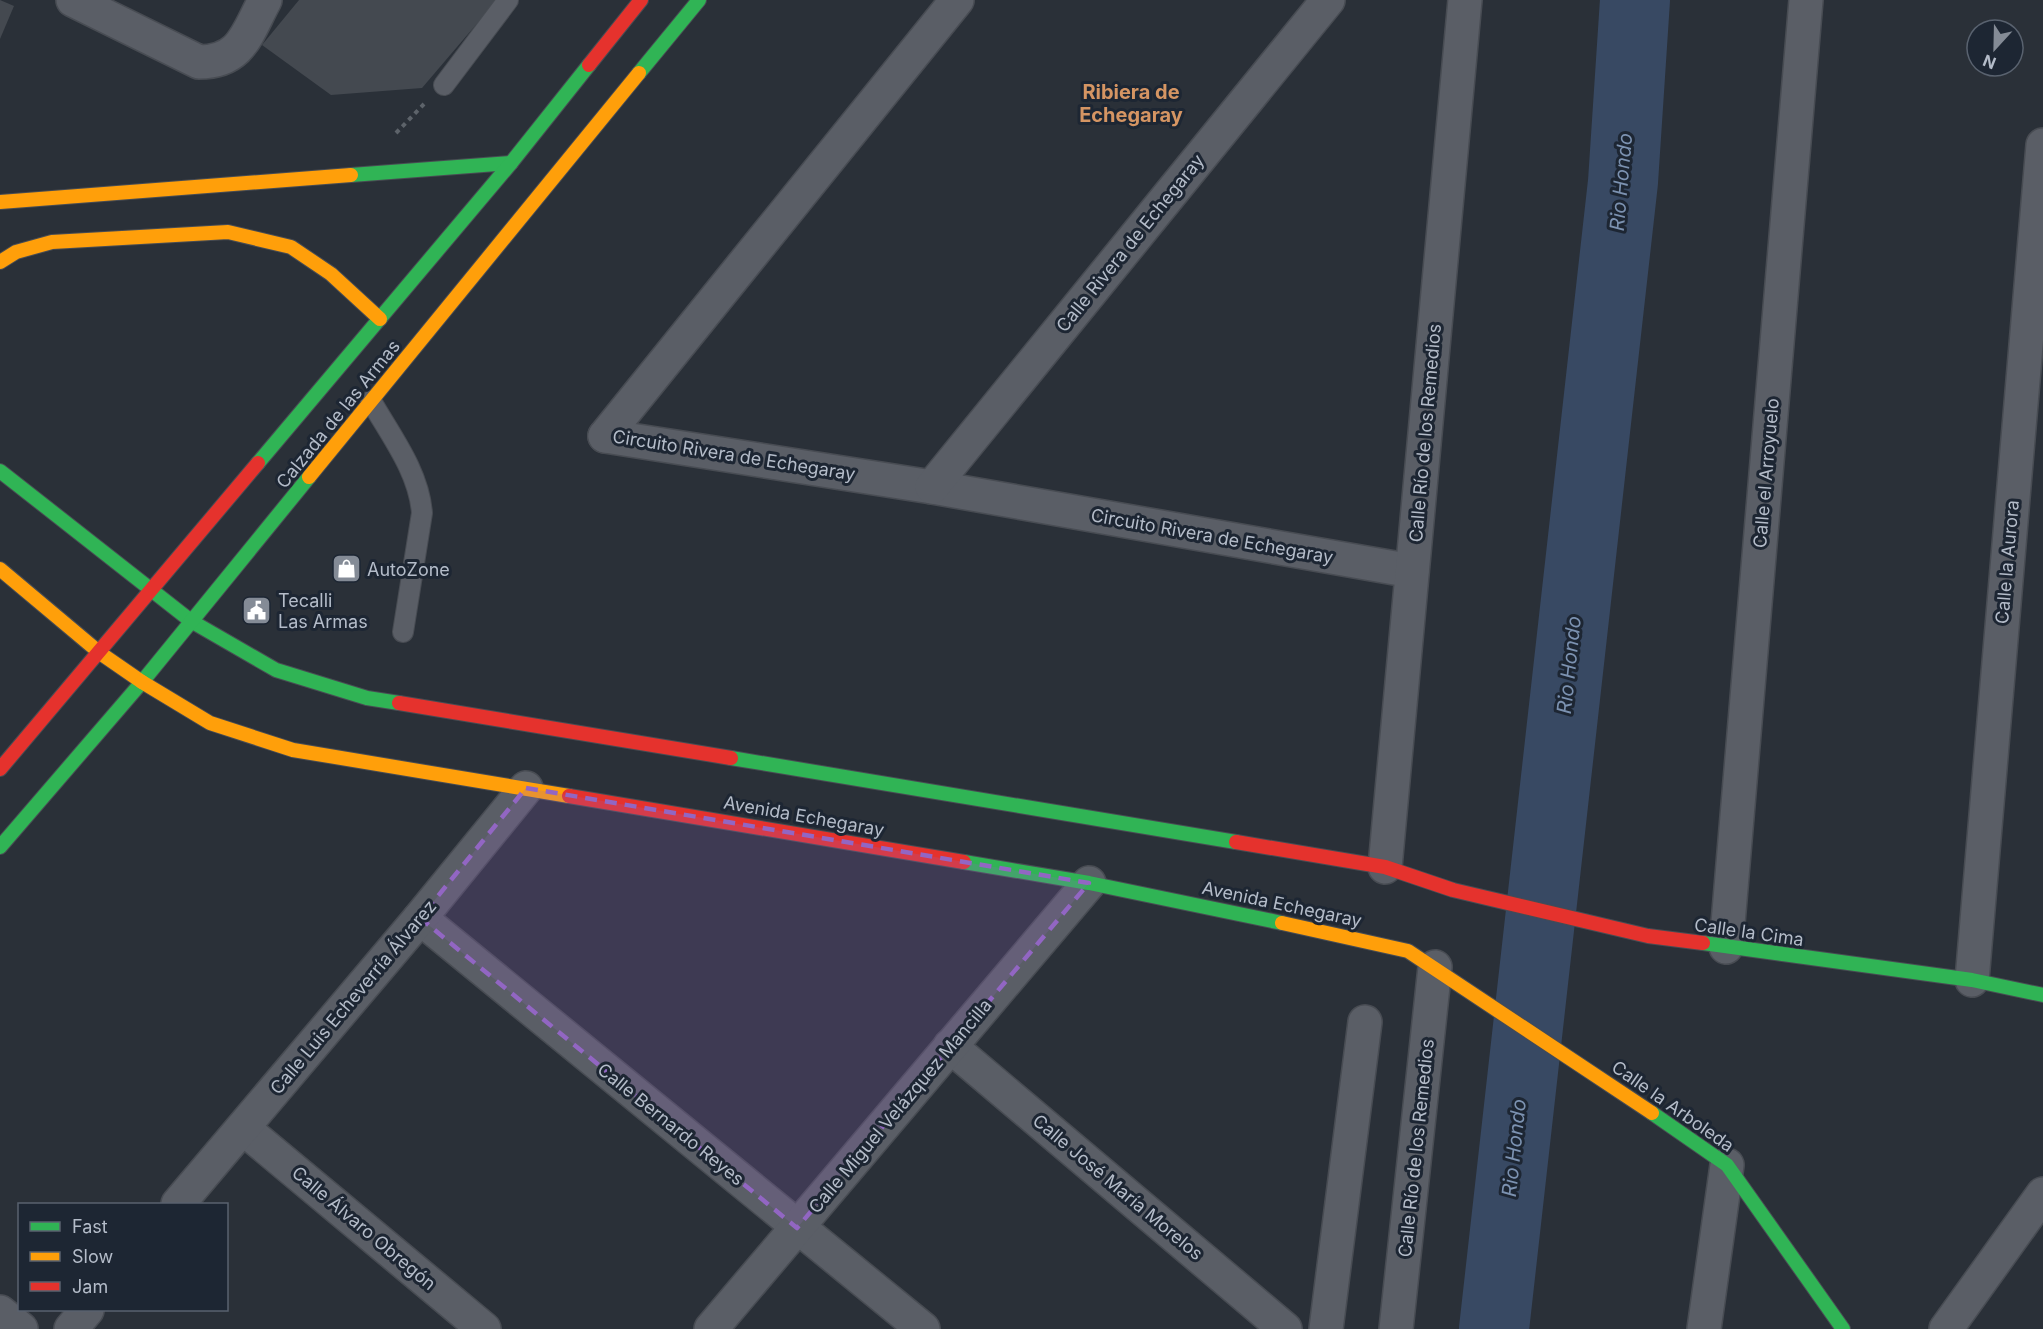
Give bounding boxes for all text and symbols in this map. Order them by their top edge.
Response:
north arrow [1965,18,2025,78]
text: N [1980,50,1999,73]
district label: Ribiera de Echegaray [1079,80,1183,127]
water label: Rio Hondo [1605,132,1637,232]
street label: Calle Rivera de Echegaray [1052,150,1208,336]
street label: Calle Río de los Remedios [1405,323,1445,543]
street label: Calzada de las Armas [272,336,404,492]
street label: Calle el Arroyuelo [1749,397,1783,549]
street label: Circuito Rivera de Echegaray [611,425,857,485]
street label: Calle la Aurora [1991,499,2023,625]
street label: Circuito Rivera de Echegaray [1089,504,1335,568]
shop icon: AutoZone [330,553,362,585]
place label: AutoZone [367,559,450,580]
place label: Tecalli Las Armas [278,590,368,632]
public building icon: Tecalli Las Armas [241,594,273,626]
water label: Rio Hondo [1552,615,1586,715]
street label: Avenida Echegaray [722,792,886,840]
street label: Avenida Echegaray [1200,877,1364,931]
street label: Calle Luis Echeverría Álvarez [265,895,440,1098]
street label: Calle la Cima [1693,914,1805,950]
street label: Calle Miguel Velázquez Mancilla [804,995,996,1217]
street label: Calle Río de los Remedios [1394,1038,1438,1258]
street label: Calle la Arboleda [1608,1056,1738,1156]
street label: Calle Bernardo Reyes [594,1059,748,1189]
water label: Rio Hondo [1497,1098,1531,1198]
street label: Calle José María Morelos [1029,1110,1207,1264]
street label: Calle Álvaro Obregón [288,1161,441,1294]
legend [18,1203,228,1311]
text: Fast [72,1216,108,1237]
text: Slow [72,1246,113,1267]
text: Jam [72,1276,108,1297]

